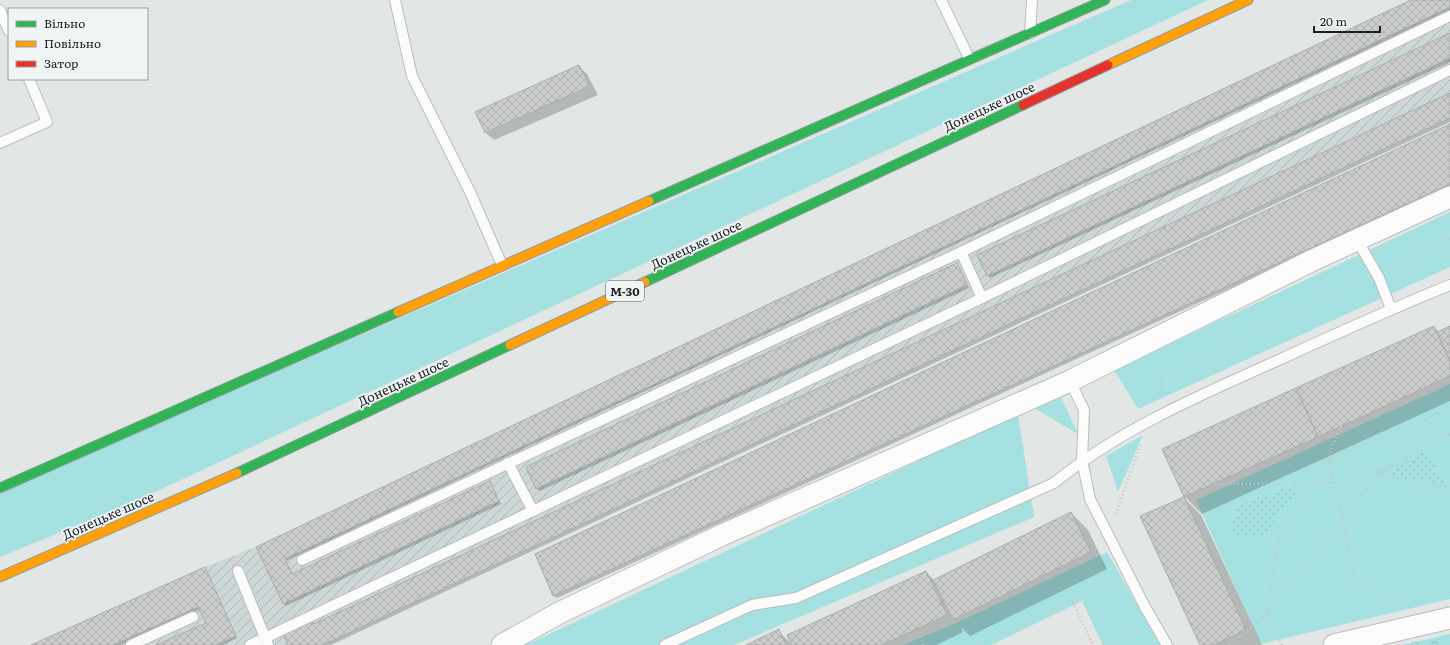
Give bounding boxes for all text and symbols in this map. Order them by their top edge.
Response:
legend [8,8,148,80]
scale bar [1314,8,1380,34]
text: 20 m [1320,12,1347,30]
text: Вільно [44,14,85,32]
text: Повільно [44,34,101,52]
text: Затор [44,54,79,72]
street label: Донецьке шосе [940,76,1038,135]
street label: Донецьке шосе [647,214,745,273]
road number: М-30 [606,281,644,301]
street label: Донецьке шосе [354,351,452,410]
street label: Донецьке шосе [59,486,157,544]

